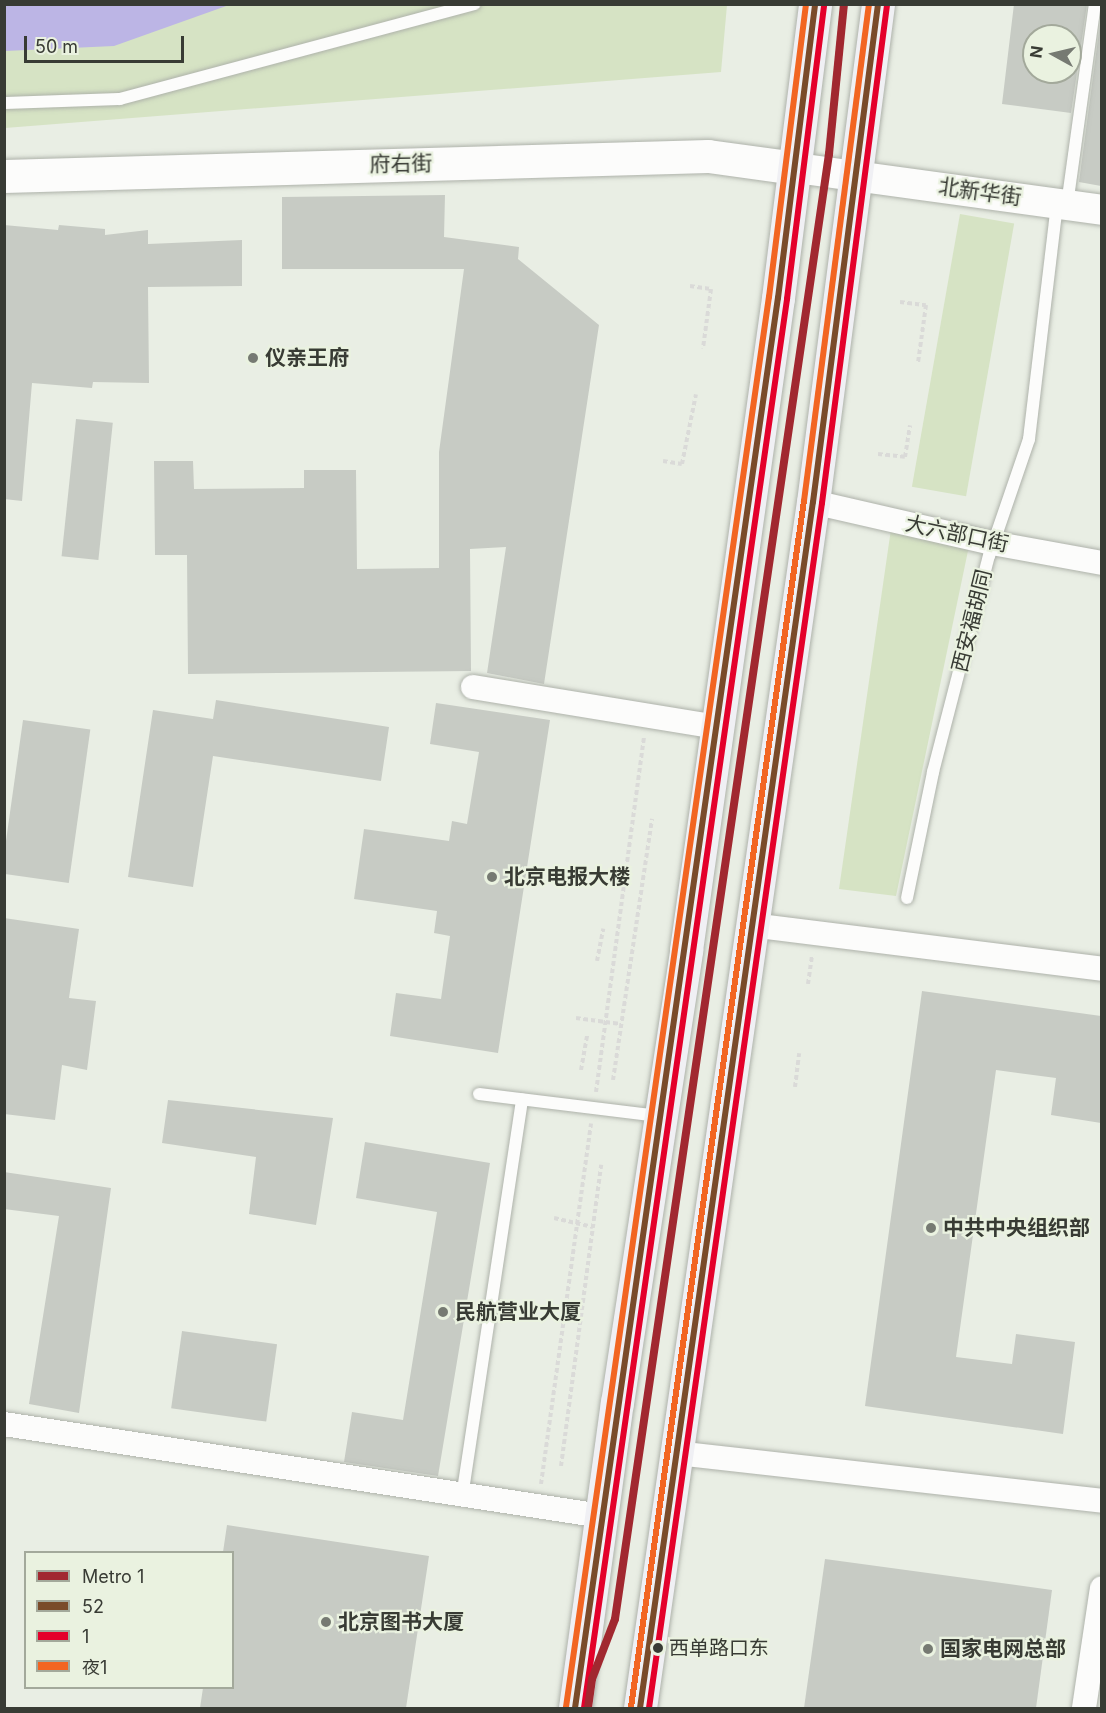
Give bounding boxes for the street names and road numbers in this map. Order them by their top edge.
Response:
street label: 府右街 [369,151,433,177]
street label: 北新华街 [937,174,1023,210]
street label: 大六部口街 [903,511,1011,557]
street label: 西安福胡同 [947,567,997,675]

